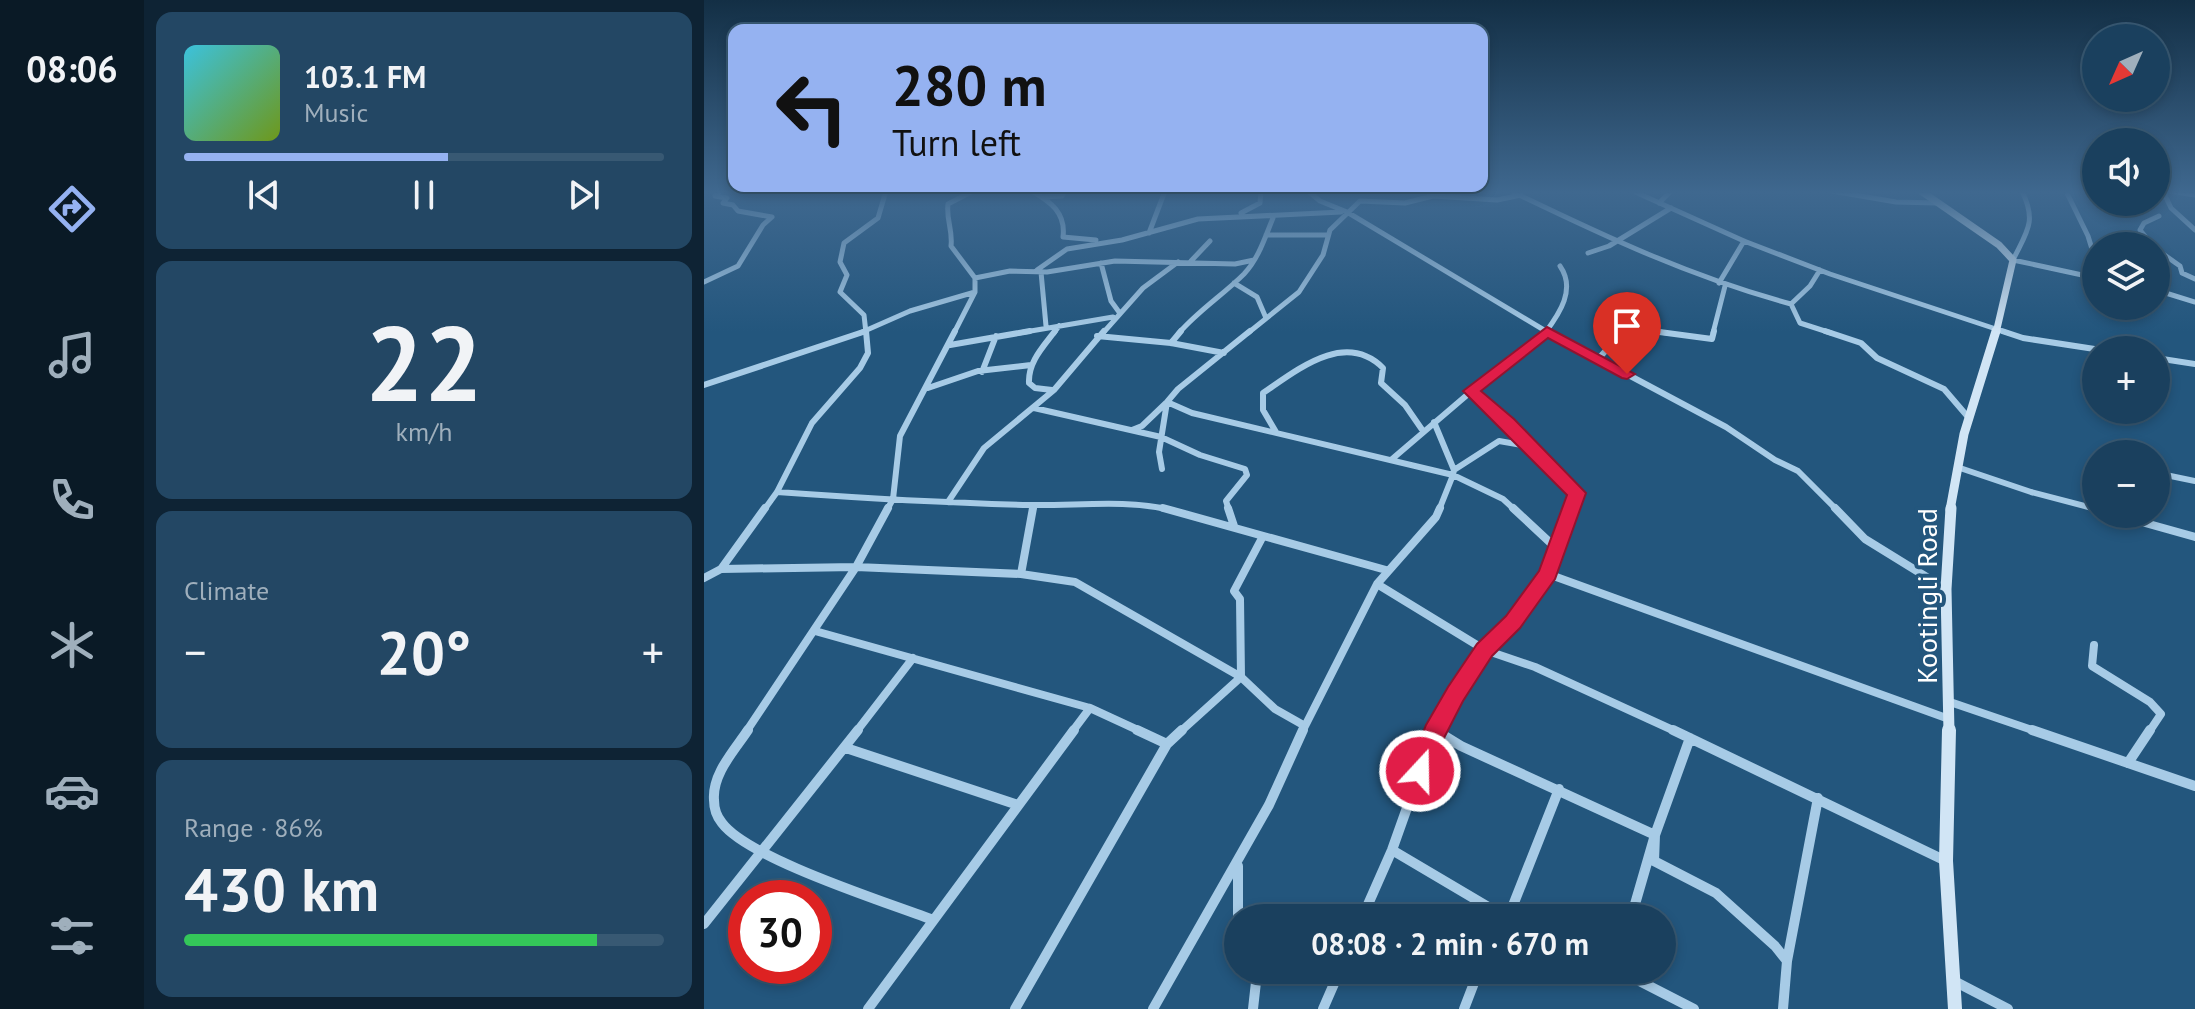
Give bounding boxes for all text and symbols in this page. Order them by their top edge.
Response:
north arrow [2082,24,2170,112]
map controls [2082,24,2170,528]
text: 08:06 [26,45,118,92]
text: 280 m [892,49,1047,121]
icon: left [760,56,864,160]
text: 103.1 FM [304,57,426,96]
text: Music [304,96,368,129]
text: Turn left [892,119,1021,166]
button: sound [2082,128,2170,216]
icon: previous [242,173,286,217]
icon: pause [402,173,446,217]
icon: next [562,173,606,217]
icon: directions [44,181,100,237]
button: layers [2082,232,2170,320]
pin [1593,292,1661,374]
text: 22 [365,295,483,430]
icon: arrive [1605,304,1649,348]
icon: music [44,327,100,383]
button: + [2082,336,2170,424]
text: km/h [396,415,453,448]
button: − [2082,440,2170,528]
icon: phone [44,472,100,528]
street label: Kootingli Road [1908,508,1945,684]
text: Climate [184,574,269,607]
text: 20° [377,613,471,691]
icon: climate [44,617,100,673]
text: − [184,623,206,680]
text: + [642,623,664,680]
position arrow [1378,729,1462,813]
icon: car [44,763,100,819]
text: Range · 86% [184,811,323,844]
text: 430 km [184,850,379,928]
speed limit sign: 30 [728,880,832,984]
icon: filters [44,908,100,964]
text: 08:08 · 2 min · 670 m [1311,924,1589,963]

